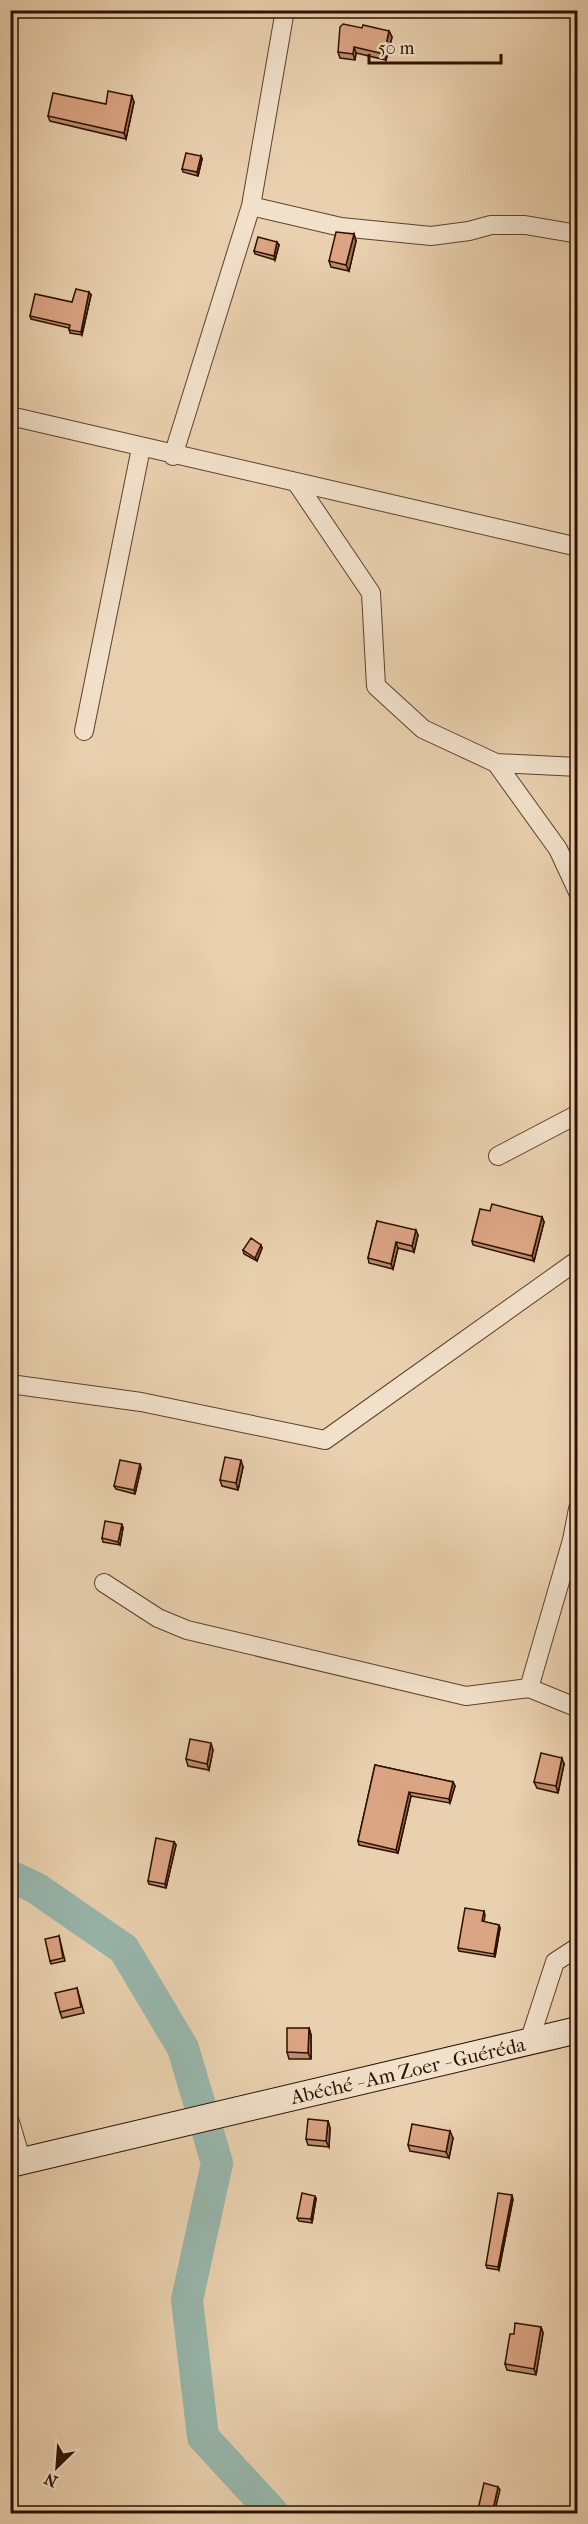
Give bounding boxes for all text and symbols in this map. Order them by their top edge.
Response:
scale bar [369,27,501,65]
text: 50 m [378,38,415,59]
street label: Abéché - Am Zoer - Guéréda [287,2033,528,2109]
north arrow [27,2437,87,2497]
text: N [41,2469,60,2491]

